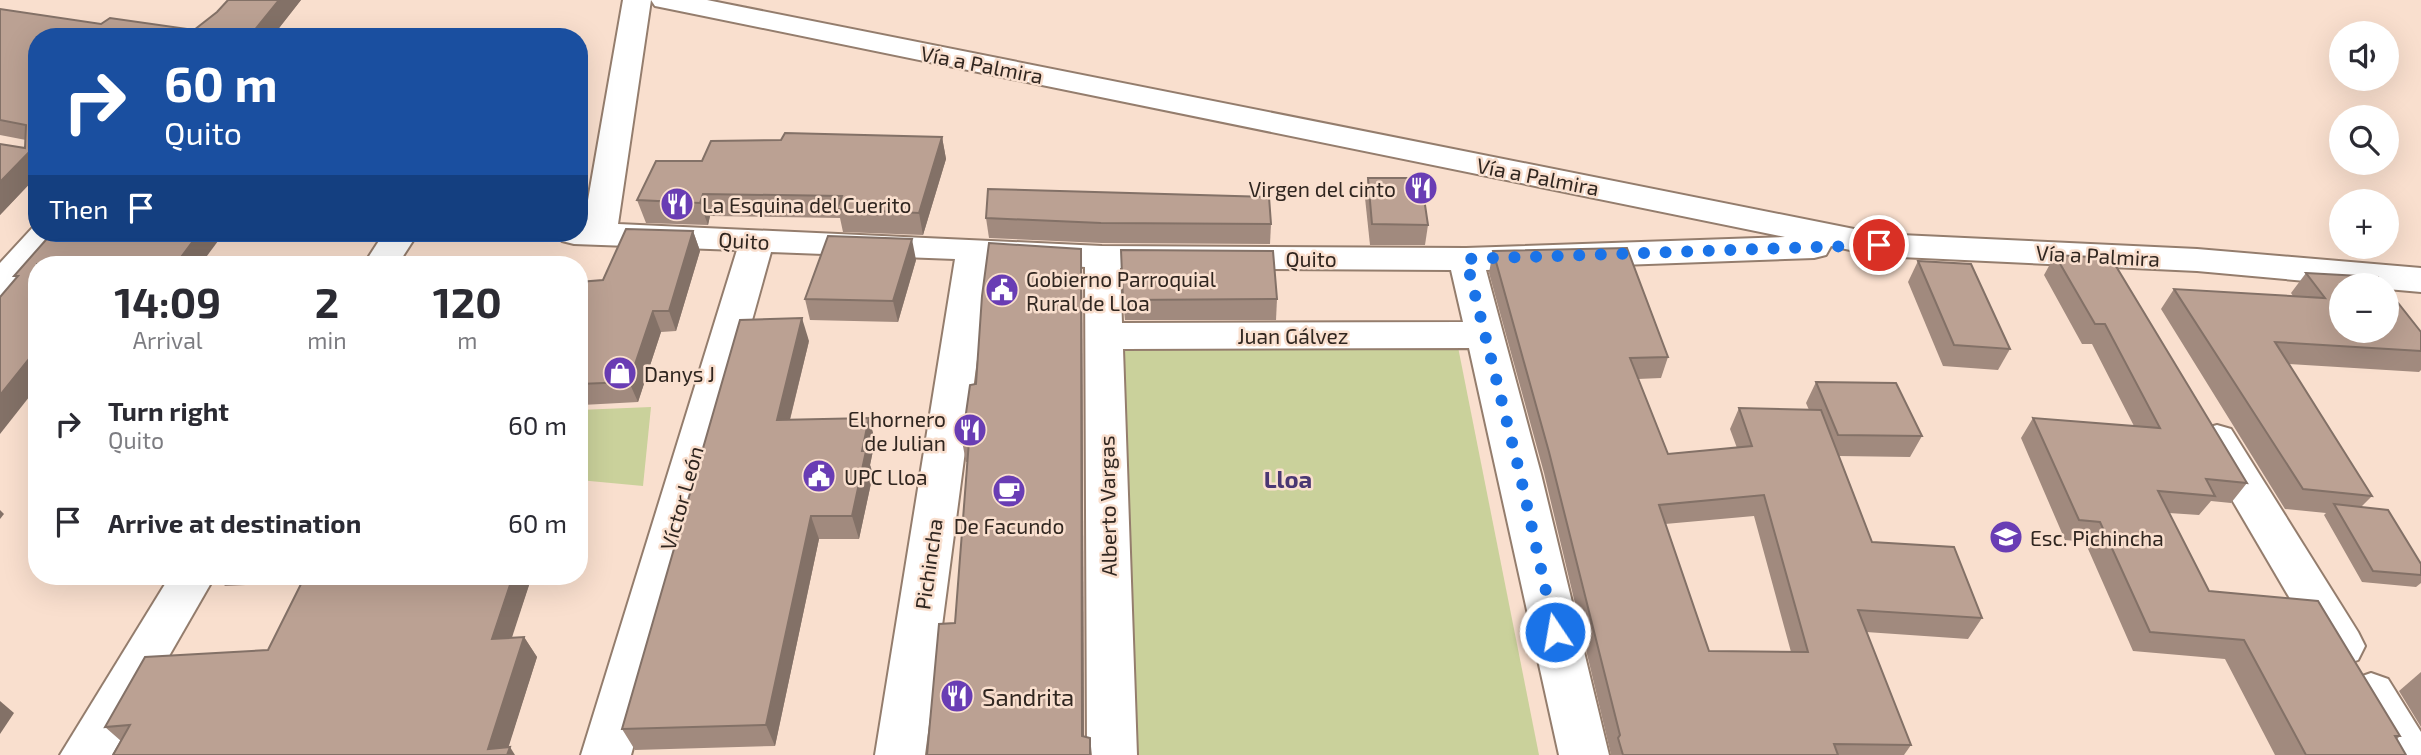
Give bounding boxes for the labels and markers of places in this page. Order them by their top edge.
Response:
restaurant icon: Virgen del cinto [1402,169,1440,207]
place label: Virgen del cinto [1249,176,1396,201]
restaurant icon: La Esquina del Cuerito [658,185,696,223]
place label: La Esquina del Cuerito [702,192,911,217]
pin [1849,215,1909,275]
place label: Gobierno Parroquial Rural de Lloa [1026,266,1217,315]
public building icon: Gobierno Parroquial Rural de Lloa [983,271,1021,309]
shop icon: Danys J [601,354,639,392]
place label: Danys J [644,361,715,386]
place label: El hornero de Julian [848,406,946,455]
restaurant icon: El hornero de Julian [951,411,989,449]
public building icon: UPC Lloa [800,457,838,495]
place label: UPC Lloa [844,464,928,489]
cafe icon: De Facundo [990,472,1028,510]
place label: De Facundo [954,513,1064,538]
school or university icon: Esc. Pichincha [1987,518,2025,556]
place label: Esc. Pichincha [2030,525,2164,550]
restaurant icon: Sandrita [938,677,976,715]
place label: Sandrita [982,682,1074,711]

